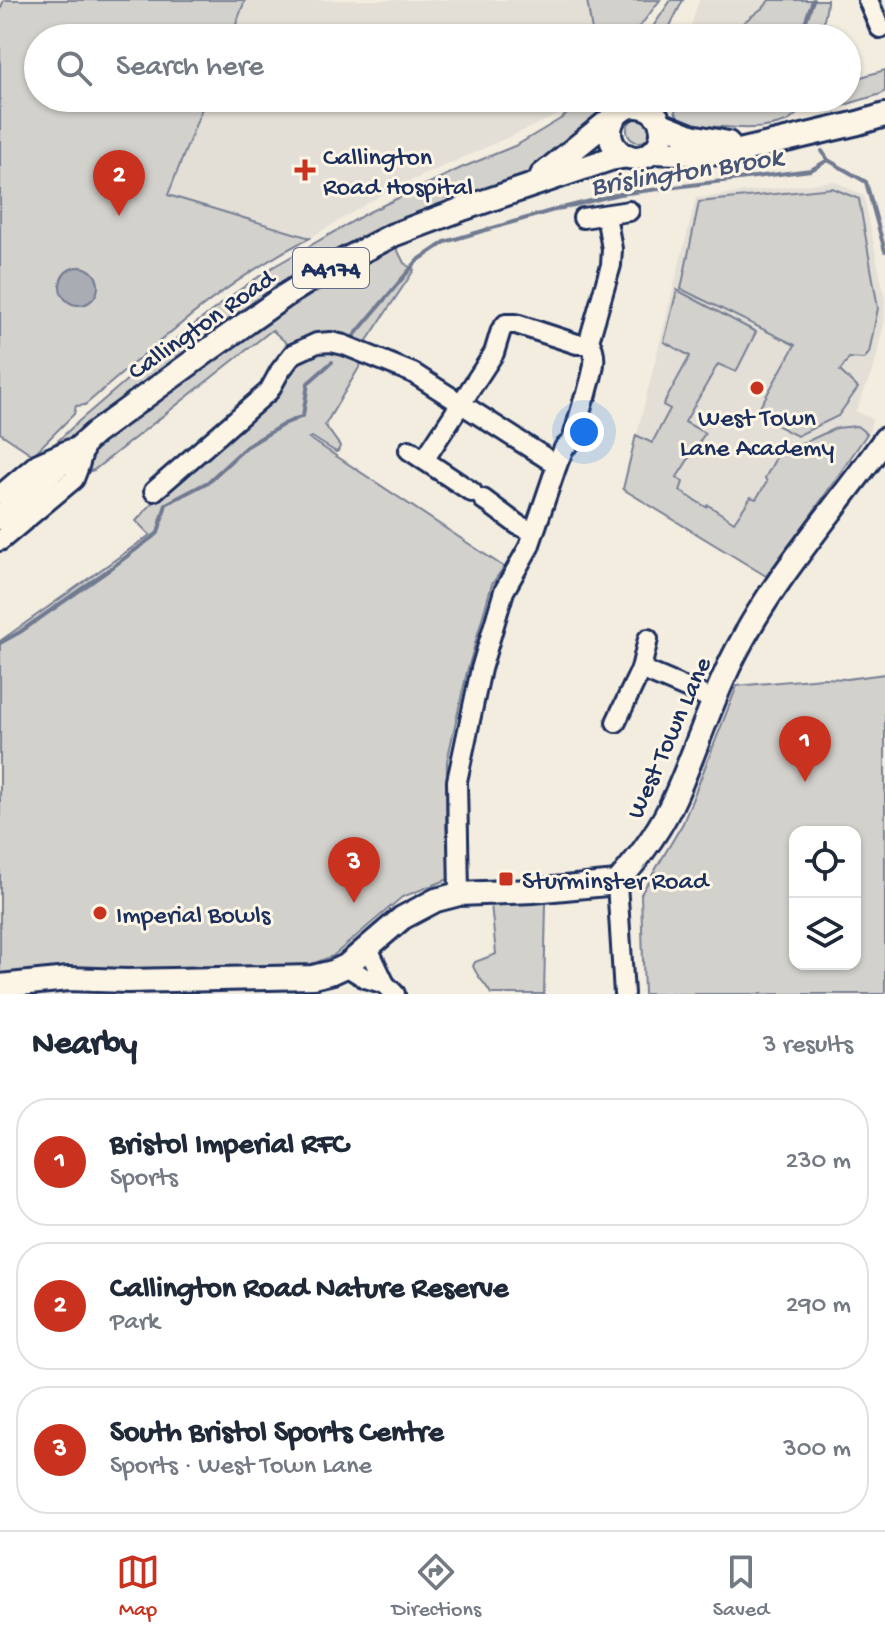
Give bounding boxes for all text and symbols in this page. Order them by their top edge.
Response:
search box [24,24,861,112]
icon: search [52,46,96,90]
text: Search here [116,51,264,86]
water label: Brislington Brook [588,142,787,205]
place label: Callington Road Hospital [323,144,473,205]
pin: 2 [93,150,145,216]
marker: Callington Road Hospital [294,159,316,181]
road number: A4174 [293,248,369,288]
street label: Callington Road [123,264,283,389]
marker: West Town Lane Academy [748,379,766,397]
place label: West Town Lane Academy [680,405,834,466]
your location [564,412,604,452]
street label: West Town Lane [622,653,721,824]
pin: 1 [779,716,831,782]
map controls [789,826,861,970]
button: locate [789,826,861,898]
pin: 3 [328,837,380,903]
place label: Sturminster Road [522,868,710,899]
marker: Sturminster Road [497,870,515,888]
button: layers [789,898,861,970]
place label: Imperial Bowls [116,902,272,933]
marker: Imperial Bowls [91,904,109,922]
text: Nearby [32,1026,137,1066]
text: 3 results [763,1031,853,1062]
text: Bristol Imperial RFC [110,1129,349,1164]
text: 1 [55,1147,65,1178]
text: 230 m [785,1147,851,1178]
text: Sports [110,1164,178,1195]
text: Callington Road Nature Reserve [110,1273,509,1308]
text: 2 [54,1291,66,1322]
text: 290 m [786,1291,851,1322]
text: Park [110,1308,160,1339]
text: South Bristol Sports Centre [110,1417,444,1452]
text: 3 [53,1435,67,1466]
text: 300 m [783,1435,851,1466]
text: Sports · West Town Lane [110,1452,372,1483]
tab: Map [116,1550,160,1624]
tab: Directions [392,1550,481,1624]
tab: Saved [713,1550,769,1624]

